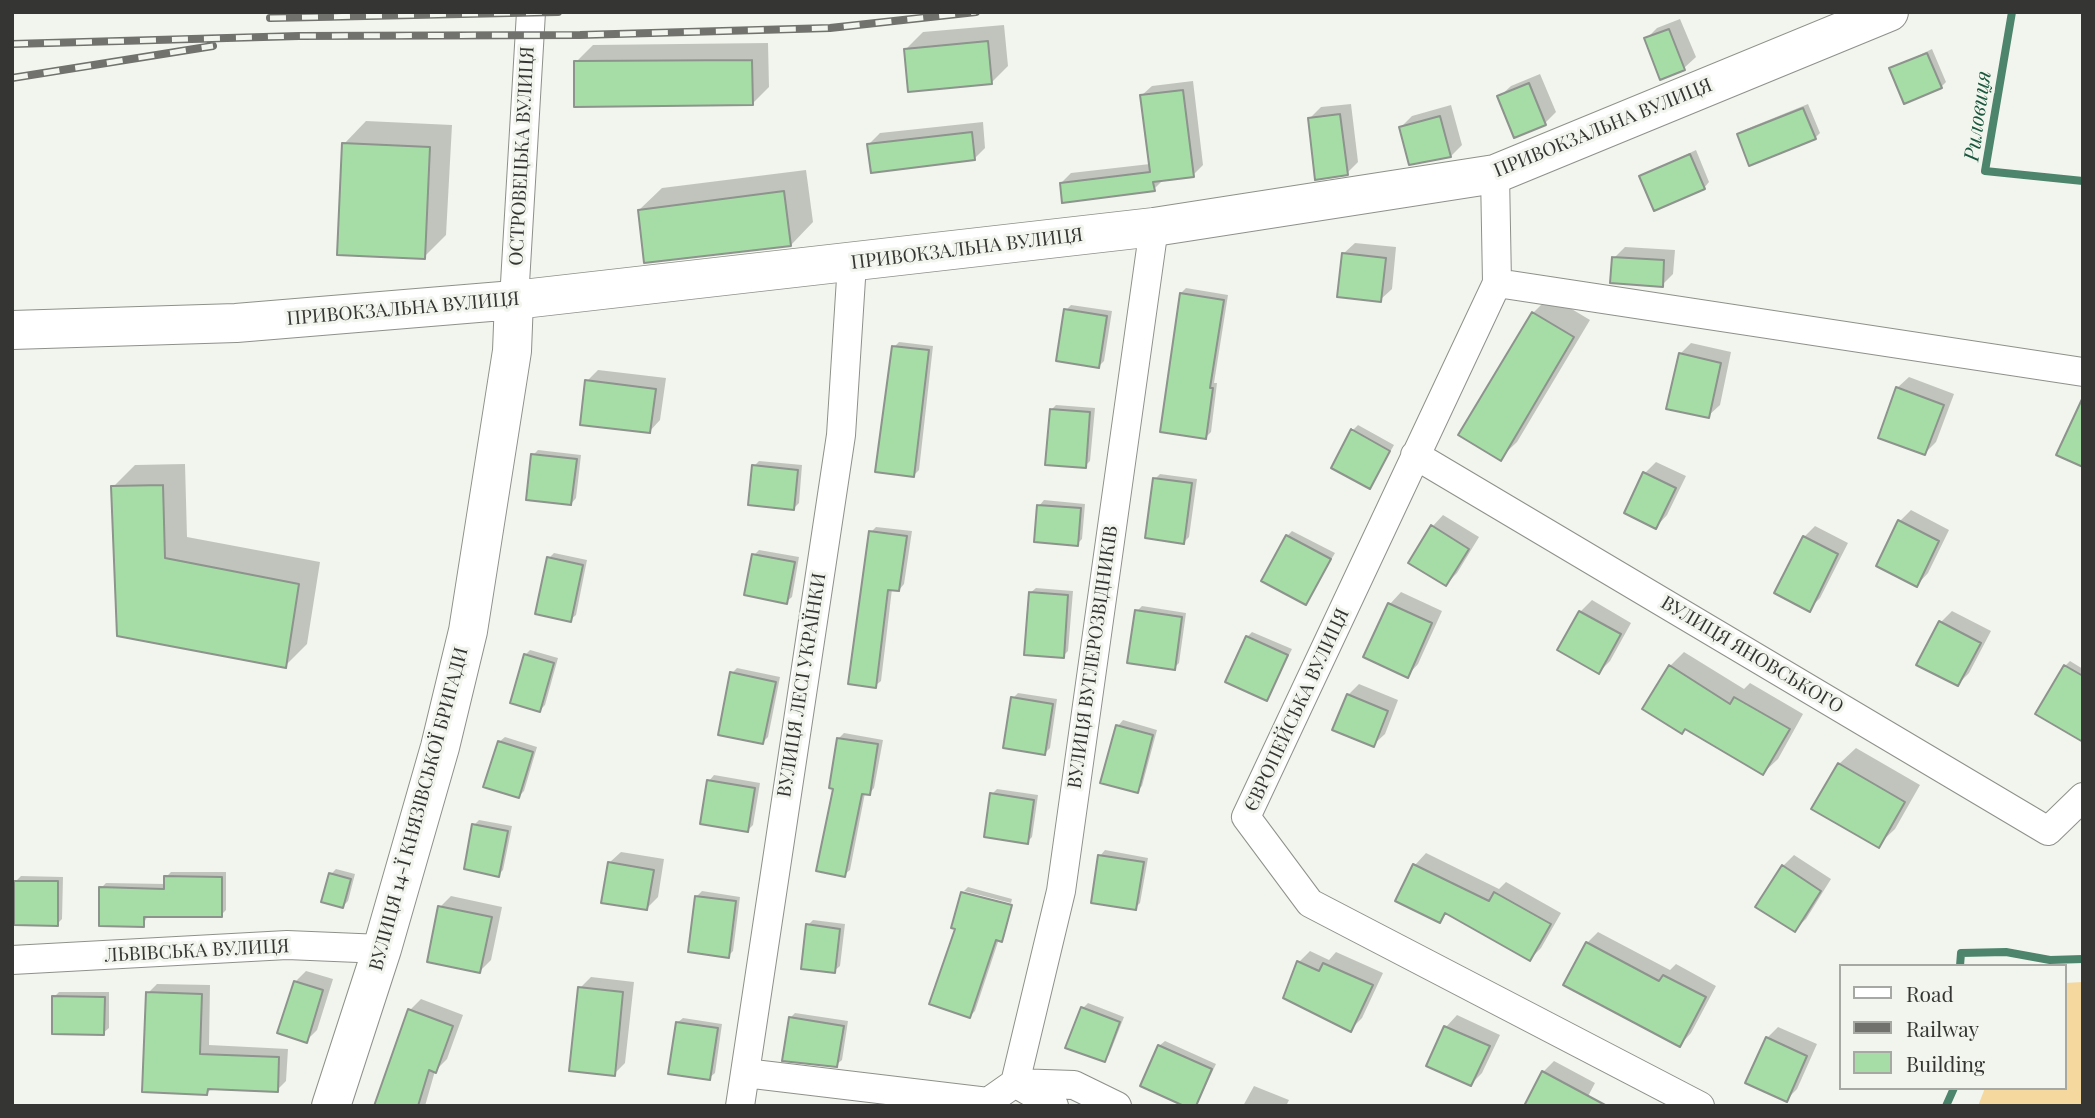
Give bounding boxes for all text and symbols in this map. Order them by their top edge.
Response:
street label: ОСТРОВЕЦЬКА ВУЛИЦЯ [505,46,539,266]
water label: Риловиця [1959,69,1997,163]
street label: ПРИВОКЗАЛЬНА ВУЛИЦЯ [1490,74,1716,182]
street label: ПРИВОКЗАЛЬНА ВУЛИЦЯ [850,223,1084,275]
street label: ПРИВОКЗАЛЬНА ВУЛИЦЯ [286,287,520,331]
street label: ВУЛИЦЯ ВУГЛЕРОЗВІДНИКІВ [1063,524,1123,790]
street label: ВУЛИЦЯ ЛЕСІ УКРАЇНКИ [773,571,831,799]
street label: ВУЛИЦЯ ЯНОВСЬКОГО [1657,591,1847,719]
street label: ЄВРОПЕЙСЬКА ВУЛИЦЯ [1240,605,1354,815]
street label: ВУЛИЦЯ 14-Ї КНЯЗІВСЬКОЇ БРИГАДИ [365,645,473,973]
street label: ЛЬВІВСЬКА ВУЛИЦЯ [104,935,290,967]
legend [1840,964,2067,1090]
text: Road [1906,979,1954,1007]
text: Railway [1906,1014,1979,1042]
text: Building [1906,1049,1985,1077]

